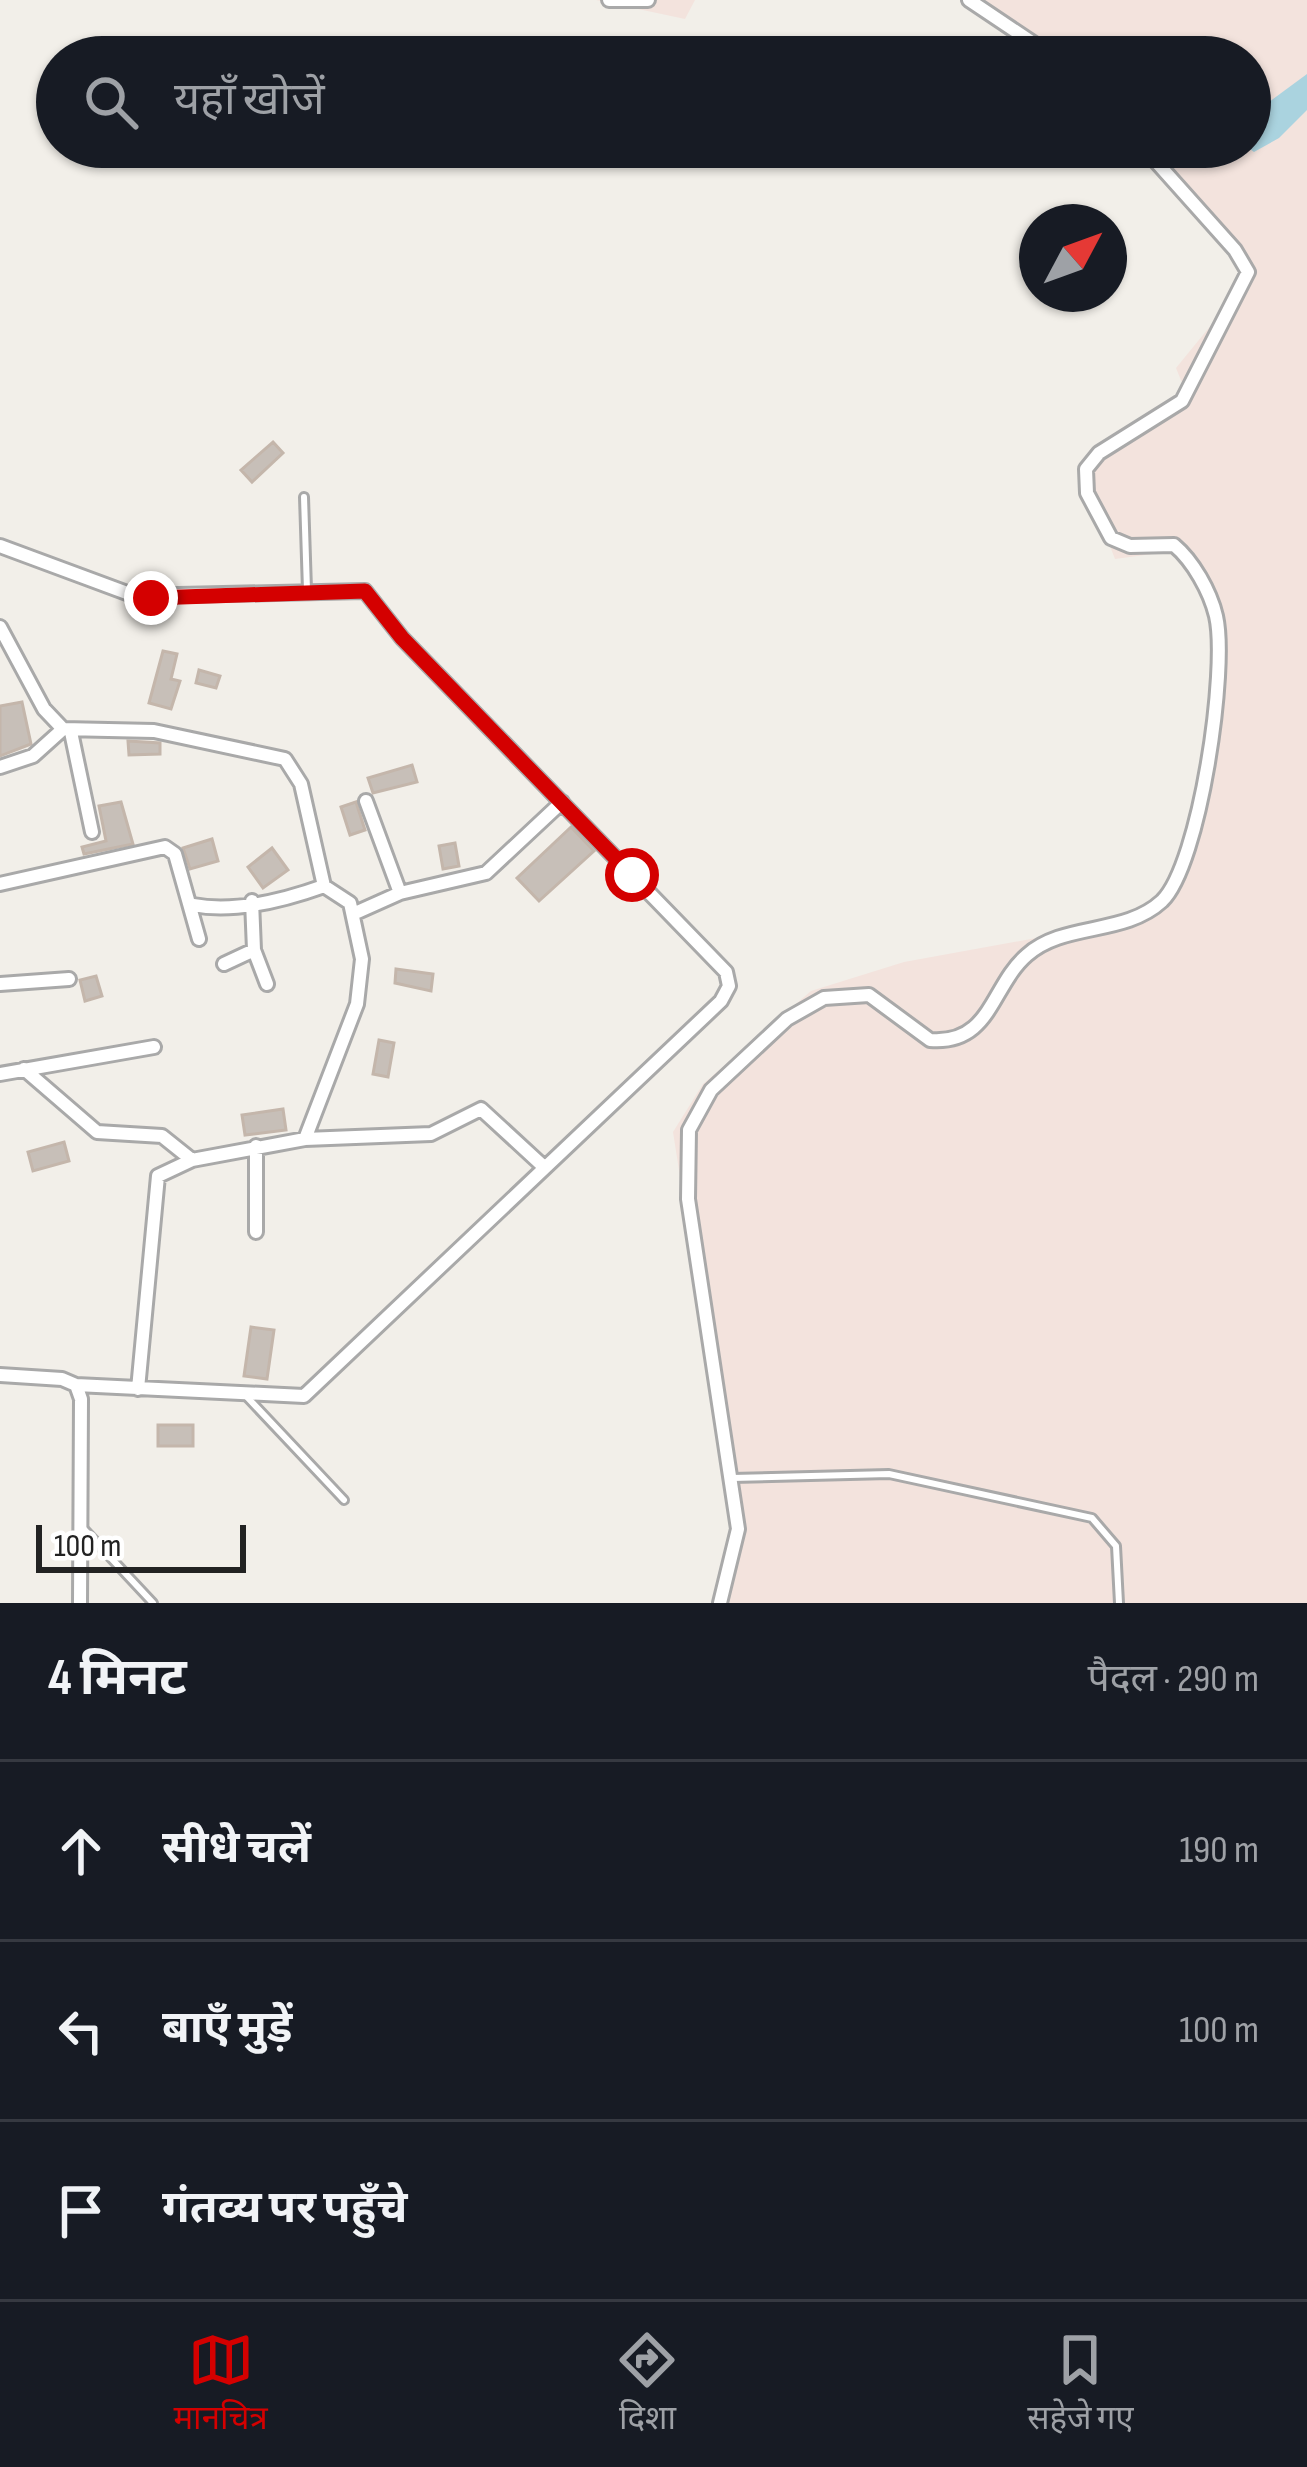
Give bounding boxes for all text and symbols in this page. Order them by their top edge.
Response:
search box [36,36,1271,168]
icon: search [78,69,144,135]
text: यहाँ खोजें [174,73,325,128]
north arrow [1019,204,1127,312]
route end [124,571,178,625]
route start [605,848,659,902]
scale bar [36,1519,246,1572]
text: 100 m [54,1526,121,1566]
text: 4 मिनट [48,1648,187,1709]
text: पैदल · 290 m [1088,1656,1259,1703]
icon: ahead [48,1818,114,1884]
text: सीधे चलें [162,1821,311,1876]
text: 190 m [1179,1827,1259,1874]
icon: left [48,1998,114,2064]
text: बाएँ मुड़ें [162,2001,292,2056]
text: 100 m [1179,2007,1259,2054]
icon: arrive [48,2178,114,2244]
text: गंतव्य पर पहुँचे [162,2181,407,2236]
tab: मानचित्र [173,2327,268,2442]
tab: दिशा [614,2327,680,2442]
tab: सहेजे गए [1027,2327,1134,2442]

